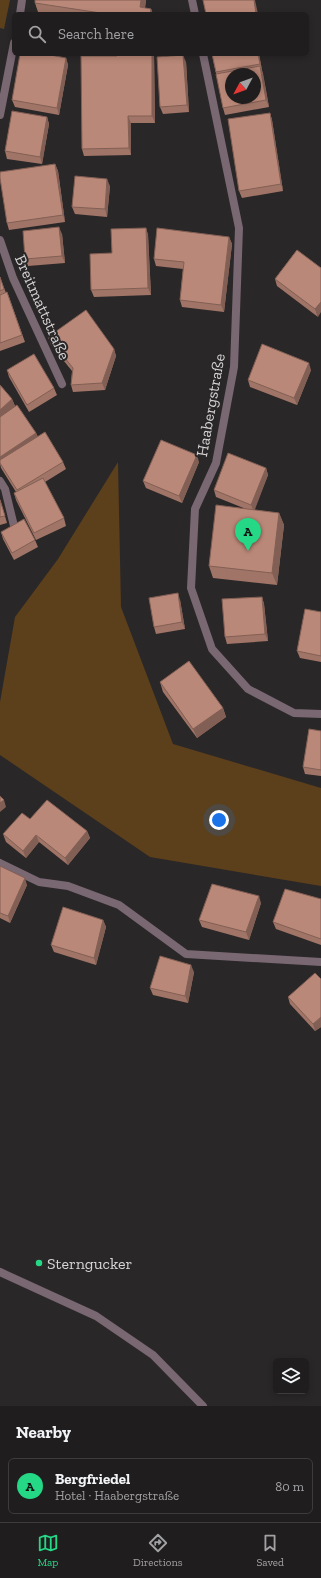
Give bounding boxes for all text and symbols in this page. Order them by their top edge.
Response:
search box [12,12,309,56]
icon: search [26,23,48,45]
text: Search here [58,25,134,43]
north arrow [225,68,261,104]
street label: Breitmattstraße [11,252,74,363]
street label: Haabergstraße [192,352,229,458]
pin: A [235,518,261,551]
your location [209,810,229,830]
place label: Sterngucker [47,1254,133,1273]
marker: Sterngucker [34,1258,44,1268]
map controls [273,1358,309,1394]
button: layers [273,1358,309,1394]
text: Nearby [16,1422,71,1442]
text: Bergfriedel [55,1470,130,1488]
text: A [26,1479,34,1494]
text: 80 m [275,1479,304,1494]
text: Hotel · Haabergstraße [55,1488,179,1503]
tab: Map [37,1532,59,1569]
tab: Directions [133,1532,183,1569]
tab: Saved [256,1532,284,1569]

